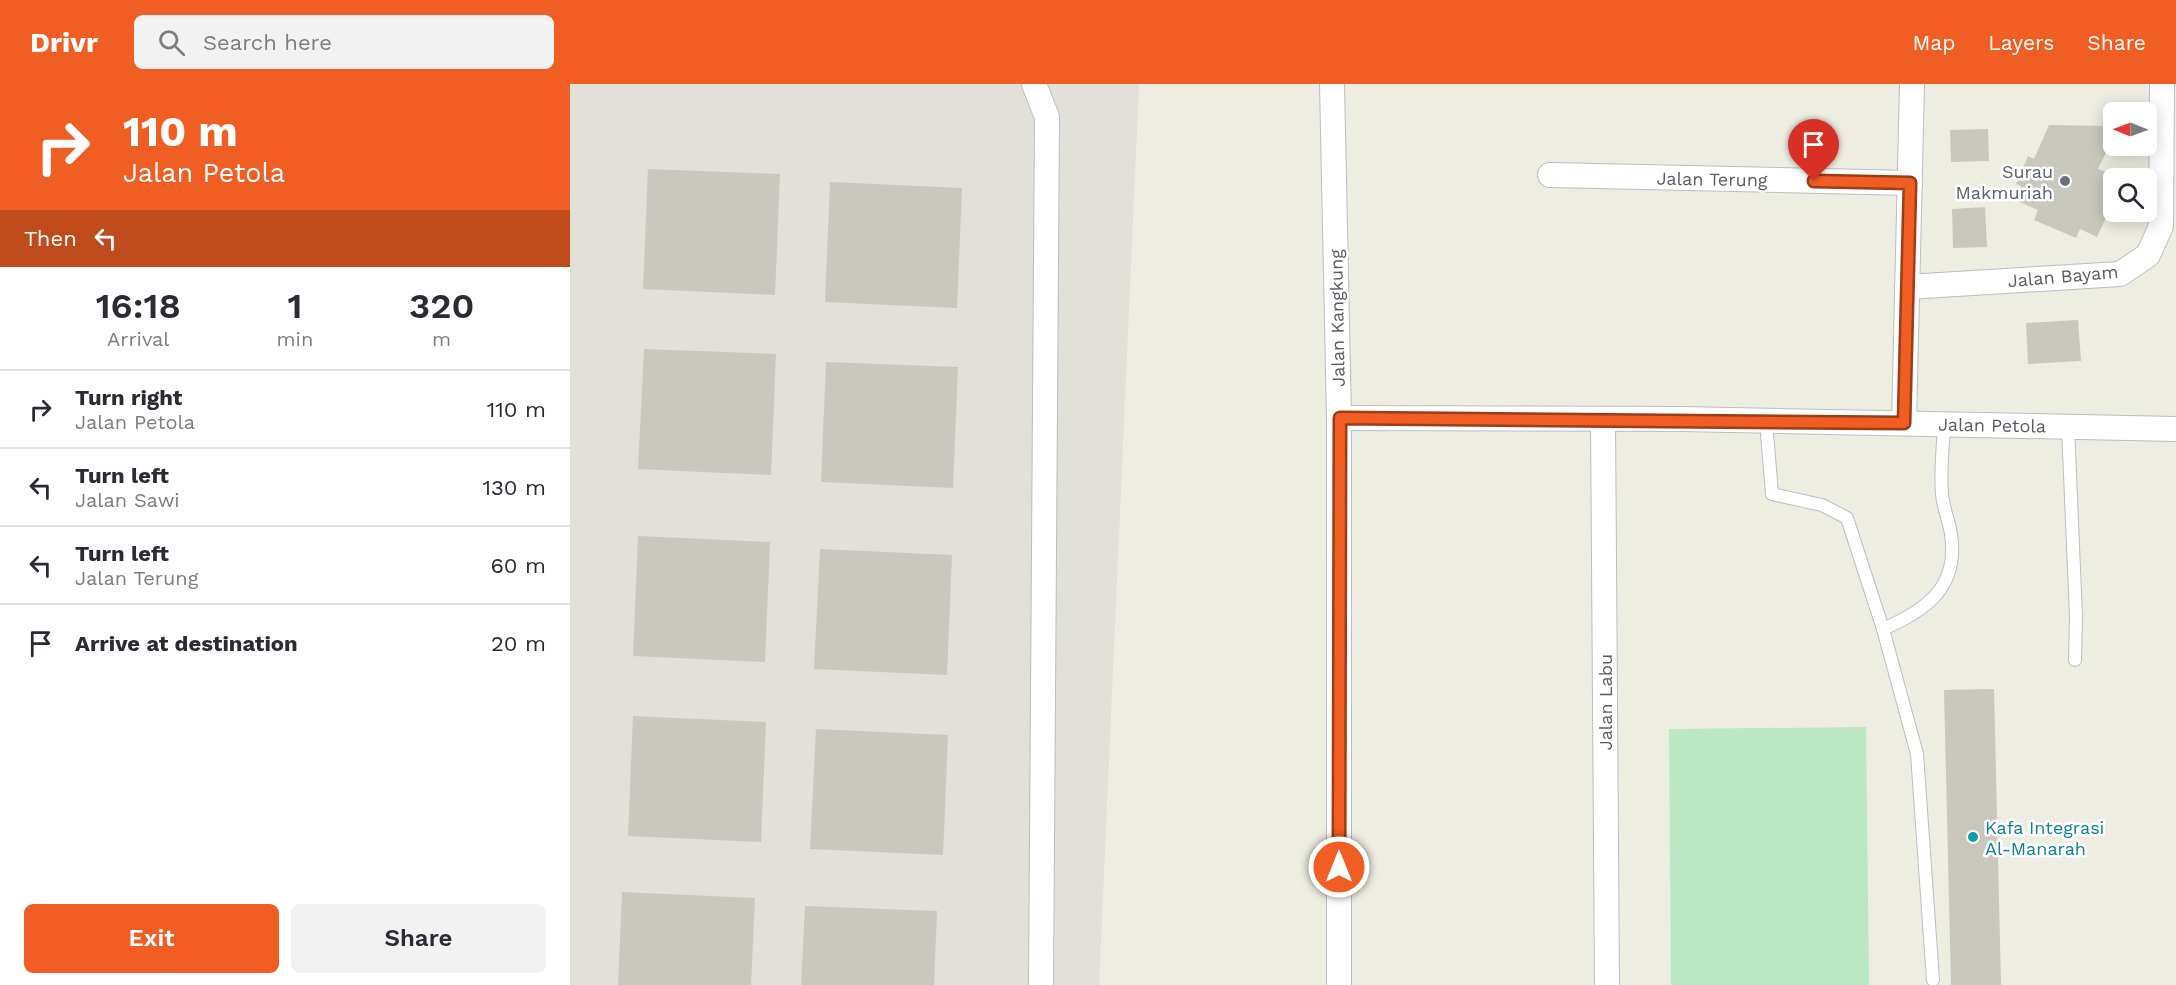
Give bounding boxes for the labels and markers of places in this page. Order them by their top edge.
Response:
pin [1788,119,1839,181]
place label: Surau Makmuriah [1956,161,2053,203]
marker: Surau Makmuriah [2058,174,2072,188]
place label: Kafa Integrasi Al-Manarah [1985,817,2104,859]
marker: Kafa Integrasi Al-Manarah [1966,830,1980,844]

